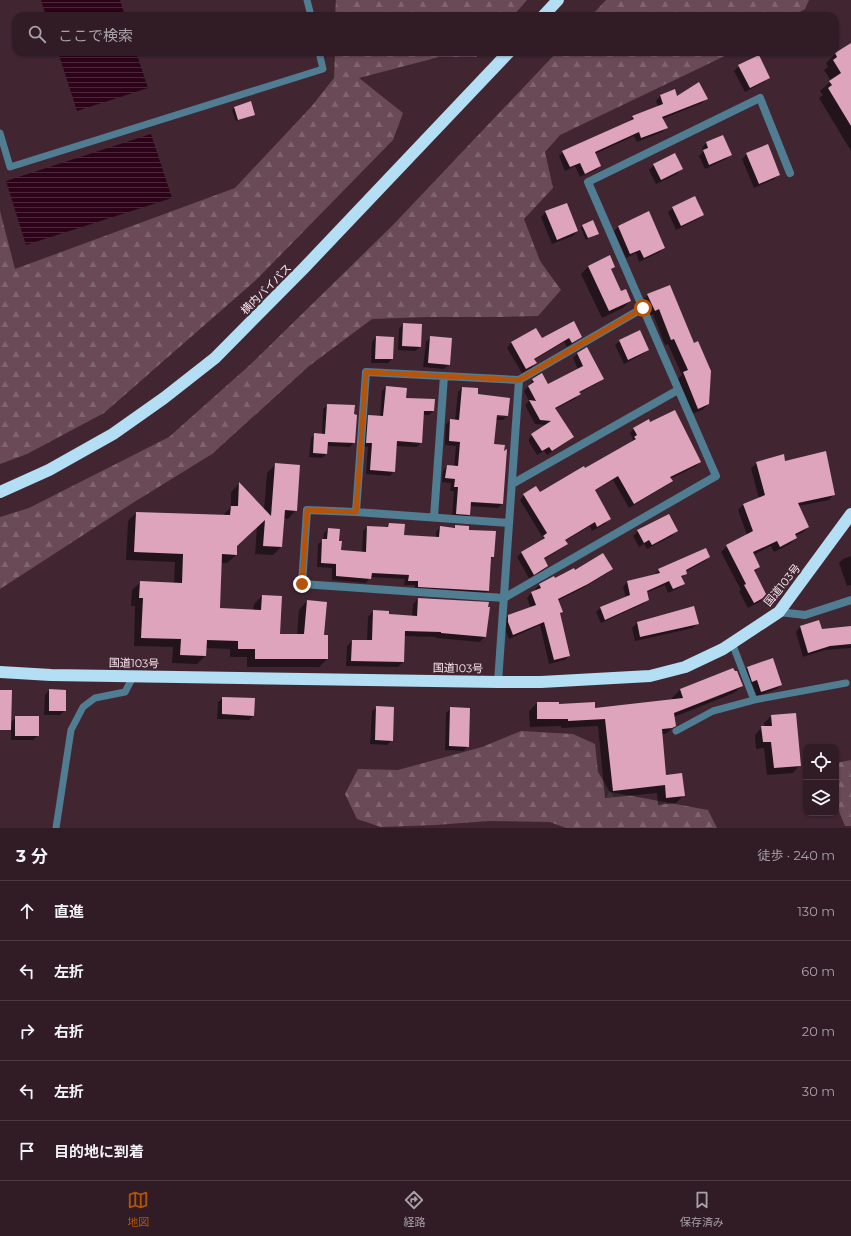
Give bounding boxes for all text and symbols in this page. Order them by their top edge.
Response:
search box [12,12,839,56]
icon: search [26,23,48,45]
text: ここで検索 [58,26,133,45]
street label: 横内バイパス [238,261,294,317]
route start [634,299,652,317]
street label: 国道103号 [761,561,803,609]
route end [293,575,311,593]
street label: 国道103号 [109,656,159,670]
street label: 国道103号 [433,661,483,675]
map controls [803,744,839,816]
button: locate [803,744,839,780]
button: layers [803,780,839,816]
text: 3 分 [16,846,48,866]
text: 徒歩 · 240 m [757,847,835,863]
icon: ahead [16,900,38,922]
text: 直進 [54,902,84,921]
text: 130 m [797,903,835,919]
icon: left [16,960,38,982]
text: 左折 [54,962,84,981]
text: 60 m [801,963,835,979]
icon: right [16,1020,38,1042]
text: 右折 [54,1022,84,1041]
text: 20 m [802,1023,835,1039]
icon: left [16,1080,38,1102]
text: 左折 [54,1082,84,1101]
text: 30 m [802,1083,835,1099]
icon: arrive [16,1140,38,1162]
text: 目的地に到着 [54,1142,144,1161]
tab: 地図 [127,1189,149,1229]
tab: 経路 [403,1189,425,1229]
tab: 保存済み [680,1189,724,1229]

